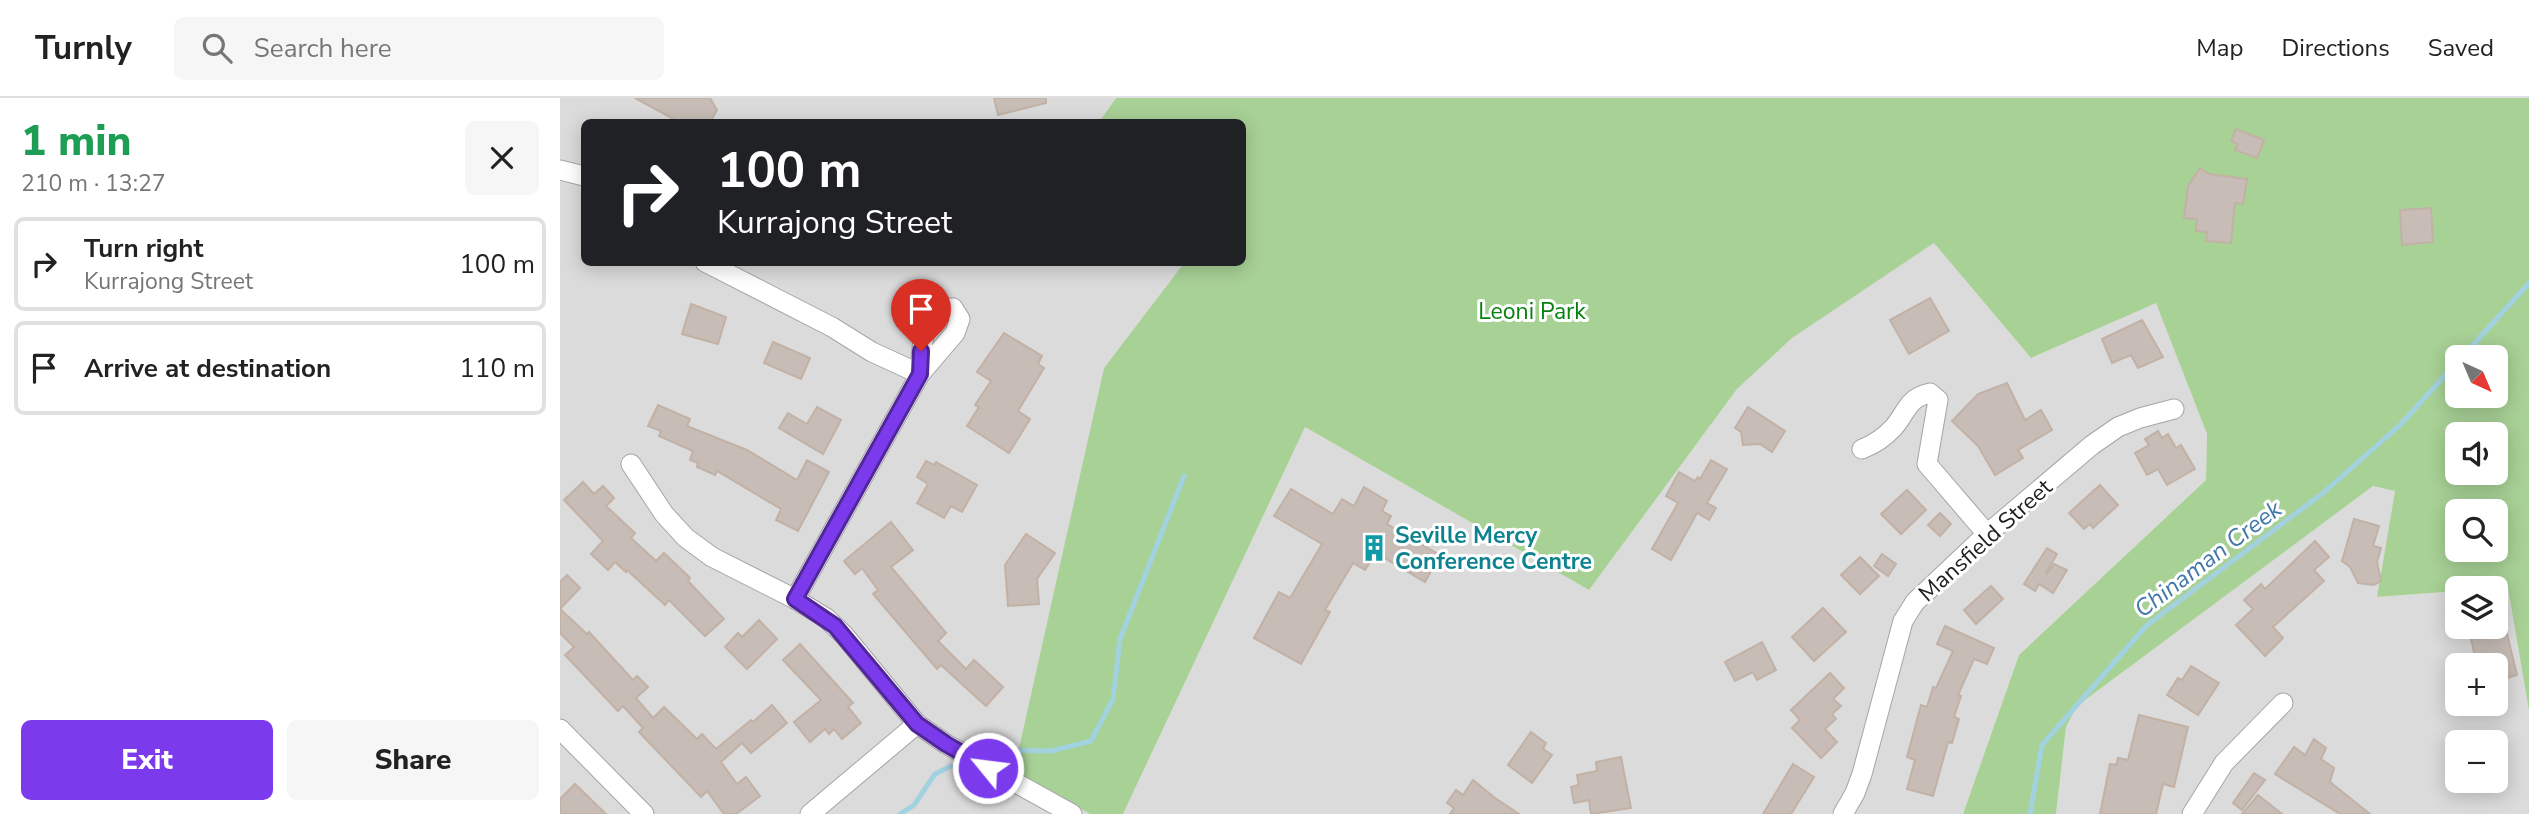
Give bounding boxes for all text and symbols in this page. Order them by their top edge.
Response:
search box [174,17,664,80]
text: Turnly [35,26,132,71]
icon: search [198,29,236,67]
text: Search here [254,31,392,66]
text: Map [2196,32,2243,64]
text: Directions [2281,32,2390,64]
text: Saved [2428,32,2494,64]
text: 1 min [21,113,131,170]
button: close [465,121,539,195]
text: 100 m [717,137,861,204]
icon: right [602,147,693,238]
text: 210 m · 13:27 [21,168,166,199]
text: Kurrajong Street [717,201,952,244]
text: Turn right [84,231,203,266]
icon: right [25,245,63,283]
text: 100 m [459,247,535,282]
text: Kurrajong Street [84,266,253,297]
pin [891,279,951,351]
icon: arrive [902,290,940,328]
park label: Leoni Park [1478,296,1586,327]
north arrow [2445,345,2508,408]
map controls [2445,345,2508,793]
icon: arrive [25,349,63,387]
text: Arrive at destination [84,351,331,386]
text: 110 m [459,351,535,386]
button: sound [2445,422,2508,485]
street label: Mansfield Street [1912,471,2060,609]
water label: Chinaman Creek [2128,492,2289,625]
button: search [2445,499,2508,562]
place label: Seville Mercy Conference Centre [1395,520,1592,577]
building icon: Seville Mercy Conference Centre [1359,533,1389,563]
button: layers [2445,576,2508,639]
button: + [2445,653,2508,716]
button: Exit [21,720,273,800]
button: Share [287,720,539,800]
button: − [2445,730,2508,793]
position arrow [951,731,1025,805]

